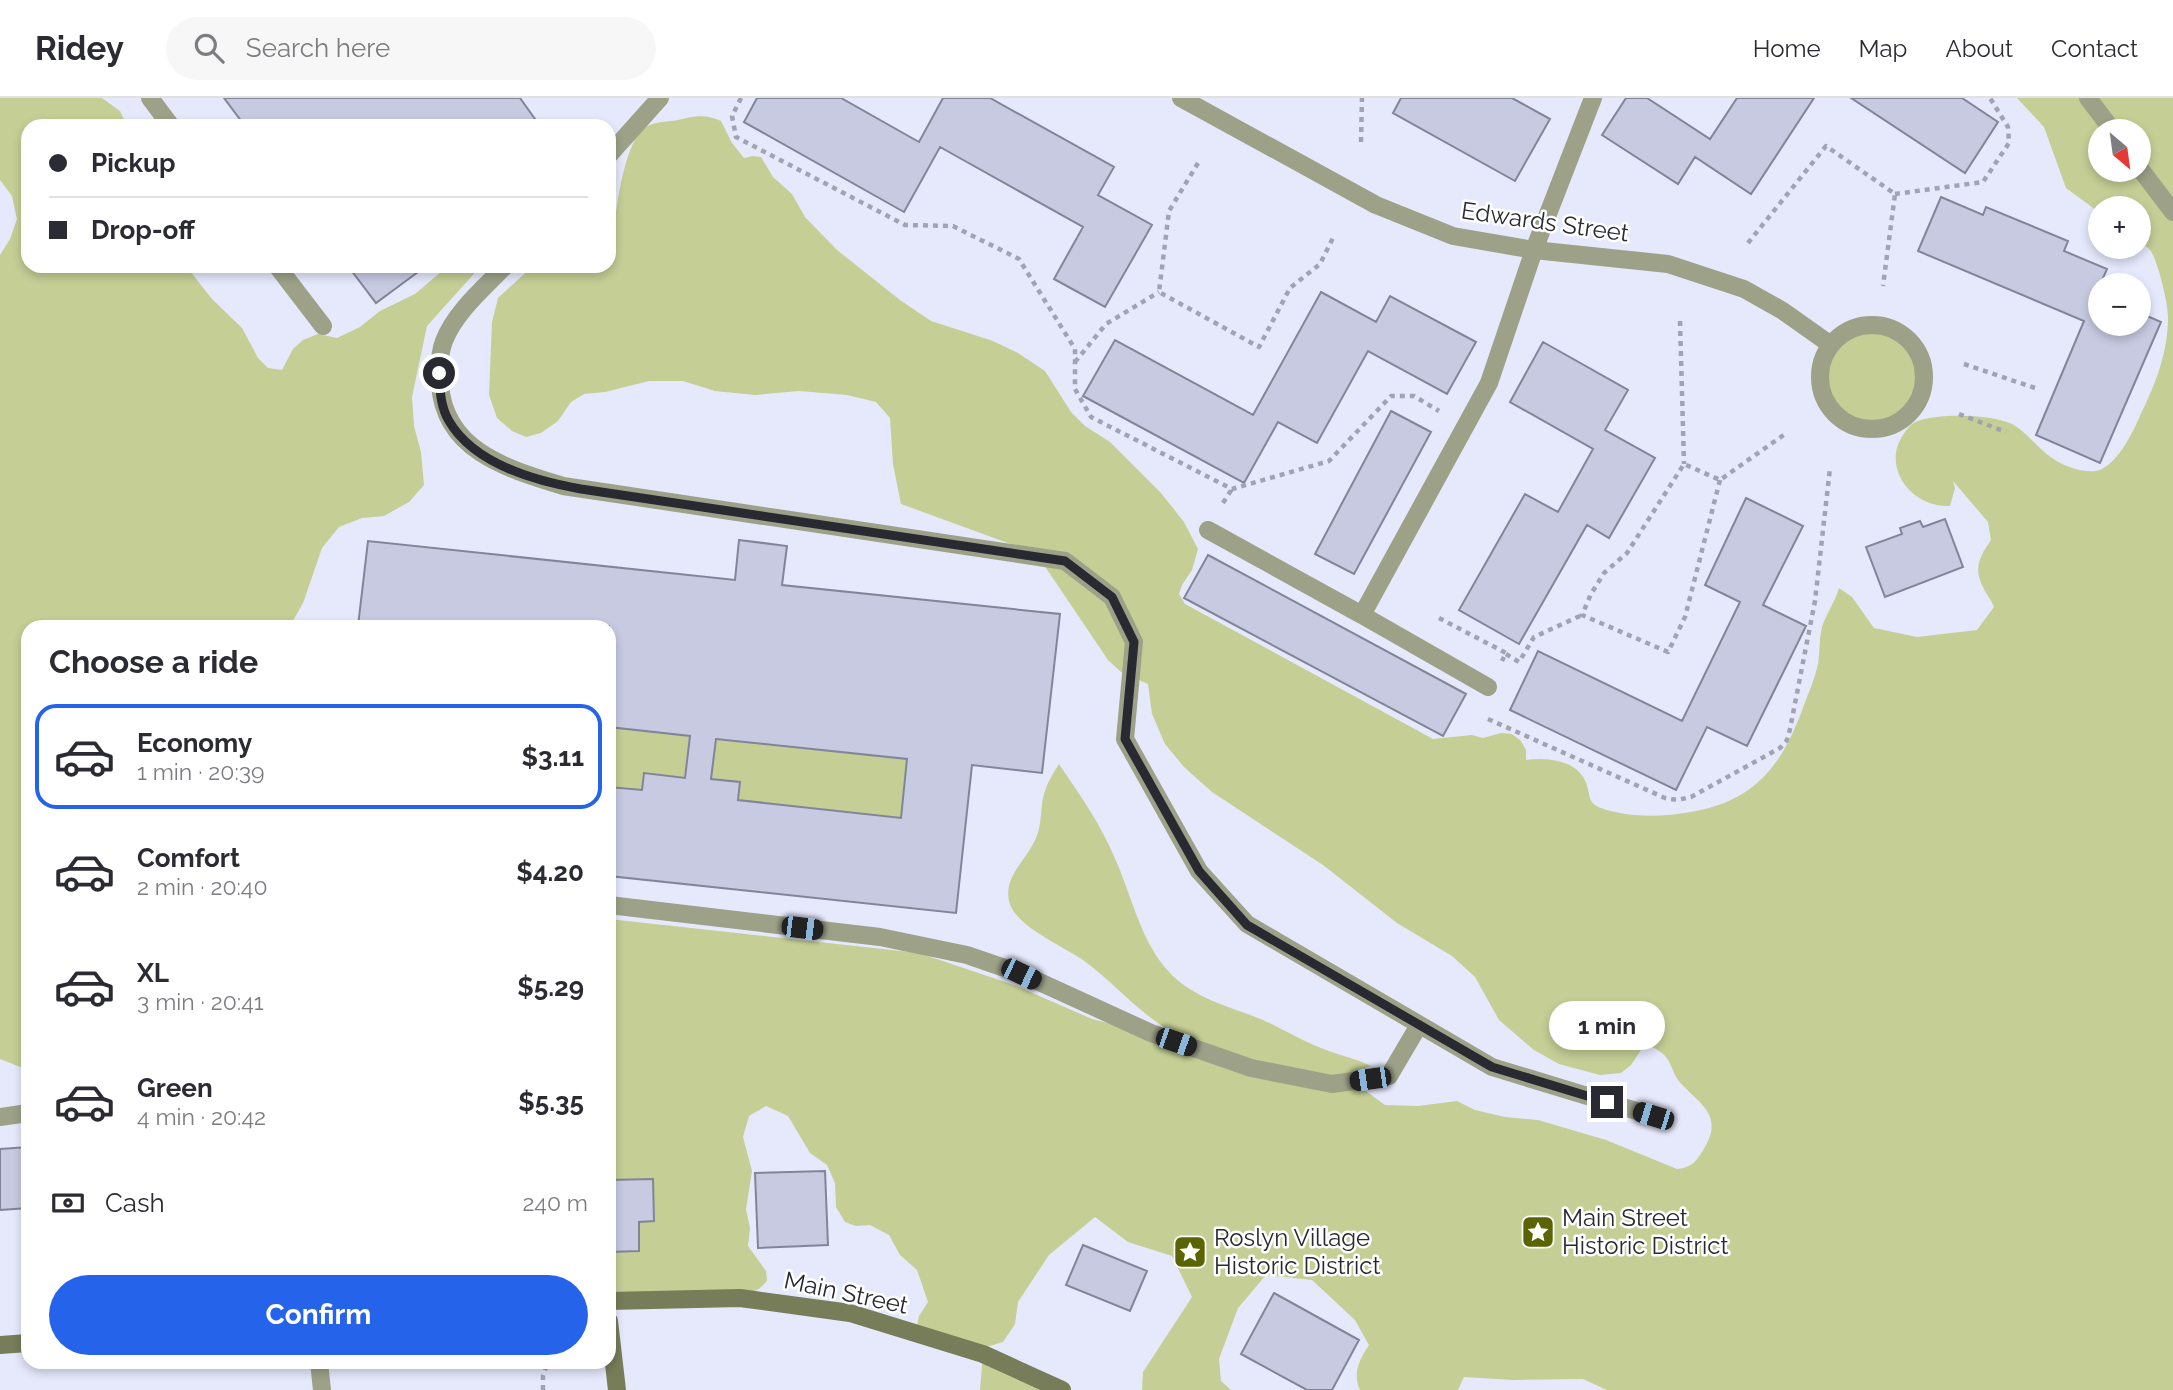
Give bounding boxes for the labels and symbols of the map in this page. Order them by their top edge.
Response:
north arrow [2088,119,2151,182]
street label: Edwards Street [1460,195,1631,248]
route start [423,357,455,389]
car [780,915,825,941]
car [998,955,1045,993]
callout: 1 min [1549,1000,1665,1049]
car [1153,1025,1200,1059]
car [1348,1066,1393,1092]
route end [1591,1086,1623,1118]
car [1630,1100,1677,1132]
place label: Main Street Historic District [1562,1203,1729,1260]
place icon: Main Street Historic District [1519,1213,1557,1251]
place label: Roslyn Village Historic District [1214,1223,1381,1280]
place icon: Roslyn Village Historic District [1171,1233,1209,1271]
street label: Main Street [782,1265,911,1320]

